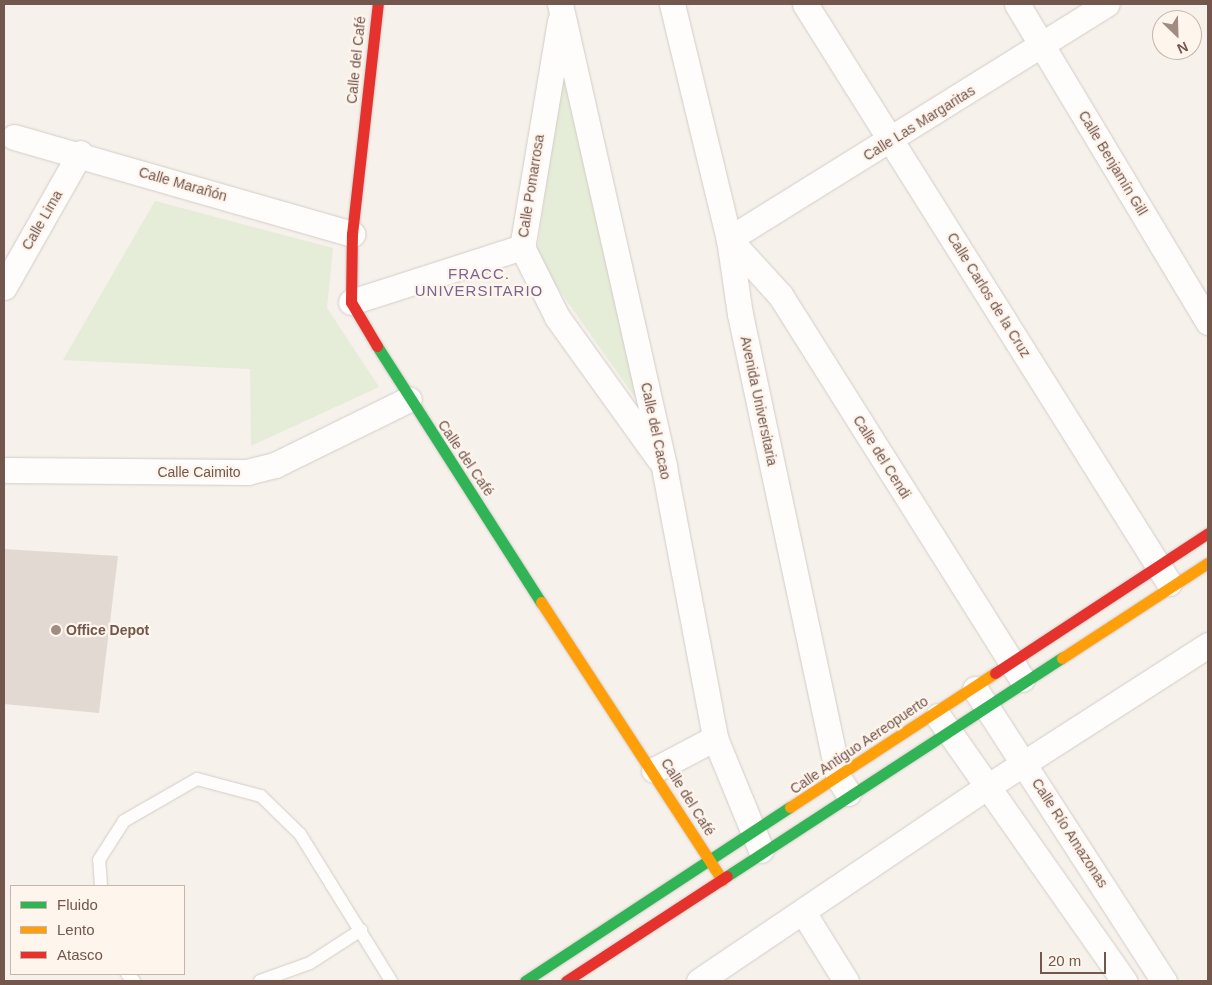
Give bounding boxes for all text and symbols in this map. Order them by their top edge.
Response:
north arrow [1152,10,1202,60]
street label: Calle del Café [343,15,369,105]
text: N [1175,38,1191,57]
street label: Calle Las Margaritas [860,82,978,164]
street label: Calle Benjamín Gill [1075,108,1151,218]
street label: Calle Pomarrosa [515,133,547,239]
street label: Calle Marañón [137,163,229,205]
street label: Calle Lima [18,187,66,253]
street label: Calle Carlos de la Cruz [944,230,1034,360]
district label: FRACC. UNIVERSITARIO [413,264,545,299]
street label: Avenida Universitaria [737,335,781,467]
street label: Calle del Cacao [638,381,674,481]
street label: Calle del Cendi [850,412,914,502]
street label: Calle del Café [434,417,498,499]
street label: Calle Caimito [157,464,241,480]
place label: Office Depot [66,622,149,638]
marker: Office Depot [50,624,62,636]
street label: Calle Antiguo Aereopuerto [786,692,932,798]
street label: Calle del Café [658,755,718,839]
street label: Calle Río Amazonas [1028,775,1112,891]
legend [10,885,185,975]
text: Fluido [57,896,98,913]
text: Lento [57,921,95,938]
scale bar [1042,942,1108,974]
text: Atasco [57,946,103,963]
text: 20 m [1048,952,1081,969]

